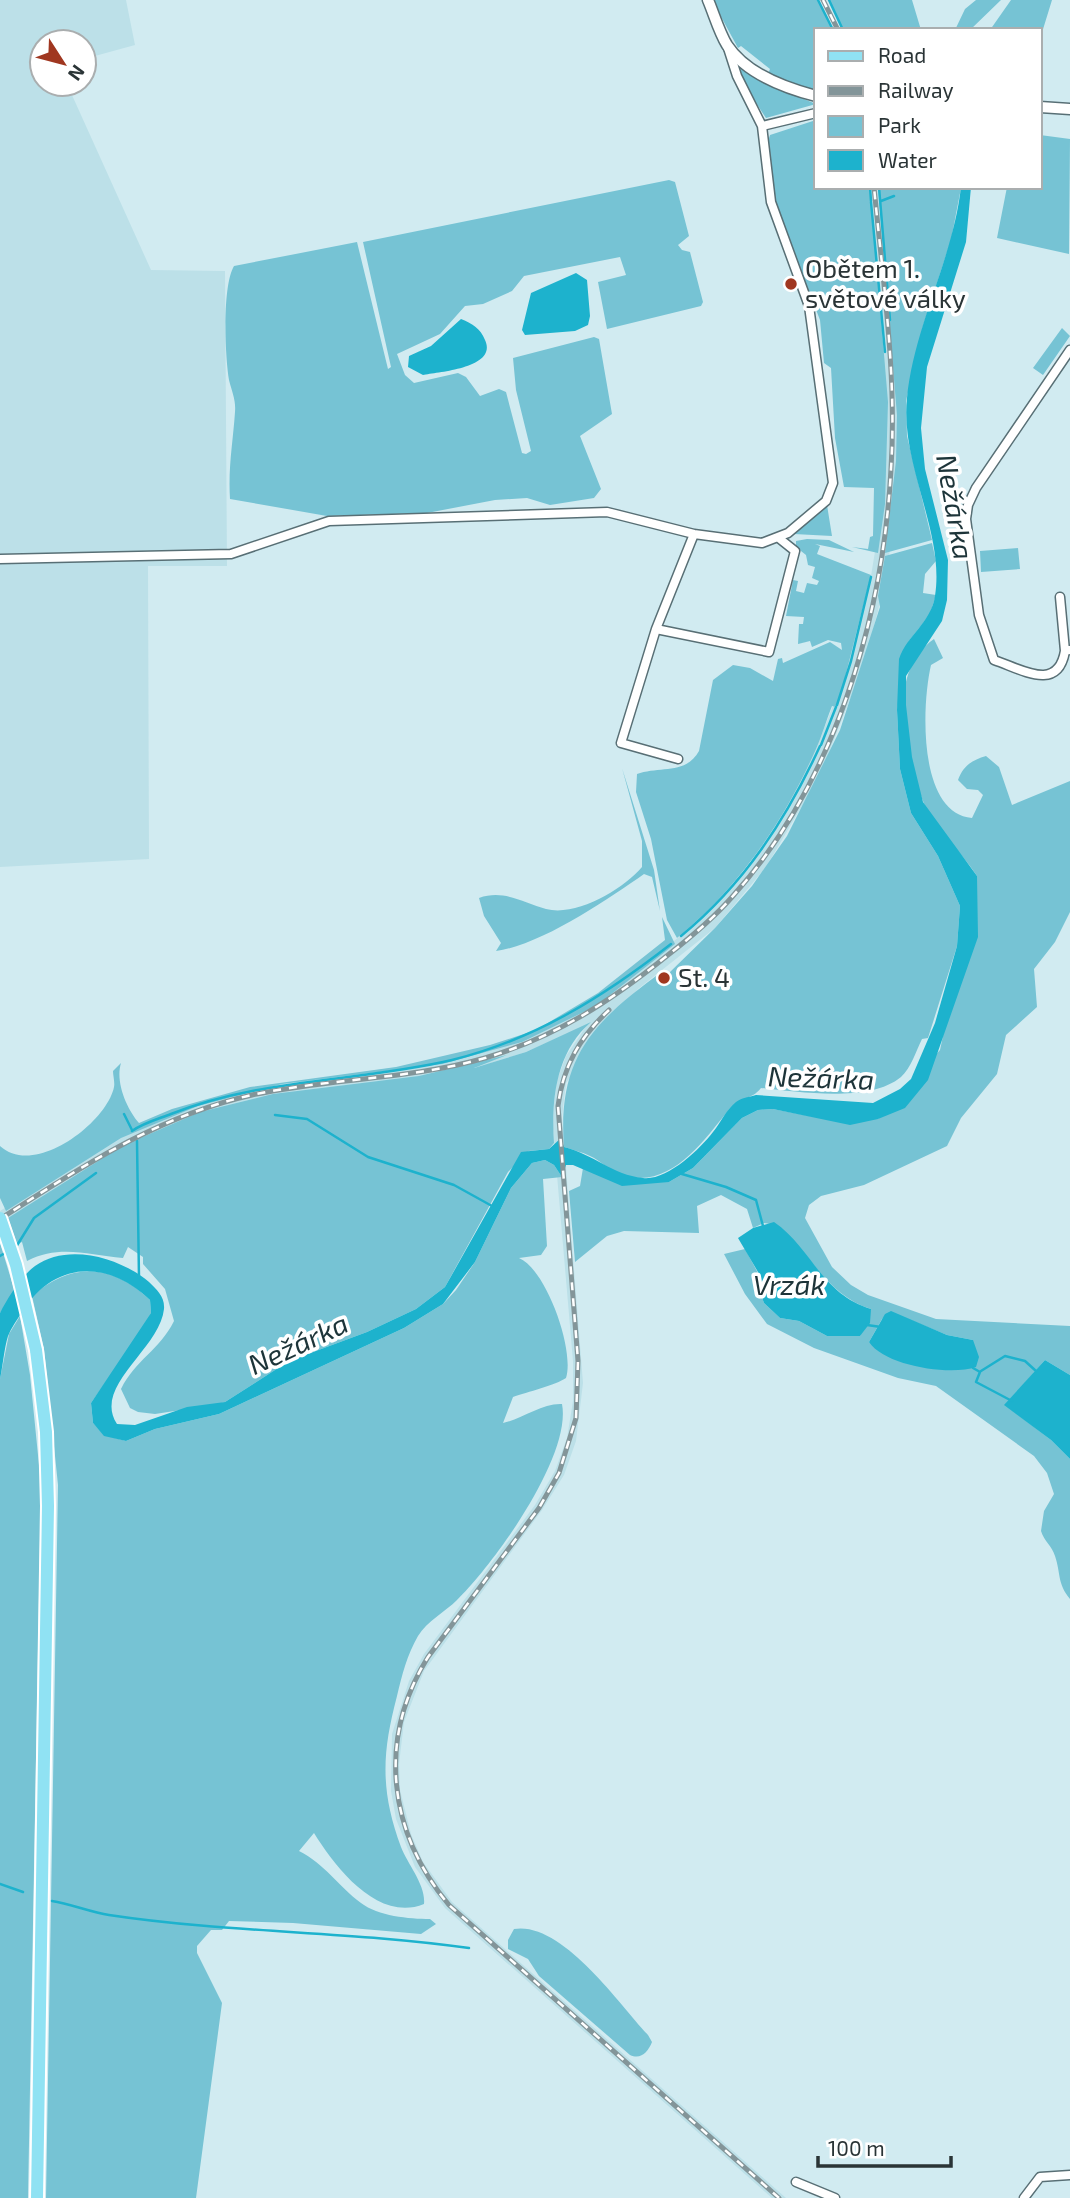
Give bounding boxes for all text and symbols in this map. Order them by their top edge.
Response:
north arrow [28,28,98,98]
legend [814,28,1042,189]
text: Road [878,42,926,67]
text: N [64,61,90,86]
text: Railway [878,77,954,102]
text: Park [878,112,921,137]
text: Water [878,147,937,172]
place label: Obětem 1. světové války [805,252,966,313]
marker: Obětem 1. světové války [783,276,799,292]
water label: Nežárka [930,451,982,562]
place label: St. 4 [678,961,730,992]
marker: St. 4 [656,970,672,986]
water label: Nežárka [767,1058,875,1096]
water label: Vrzák [753,1267,825,1301]
water label: Nežárka [242,1305,353,1381]
scale bar [818,2124,951,2168]
text: 100 m [828,2135,885,2160]

